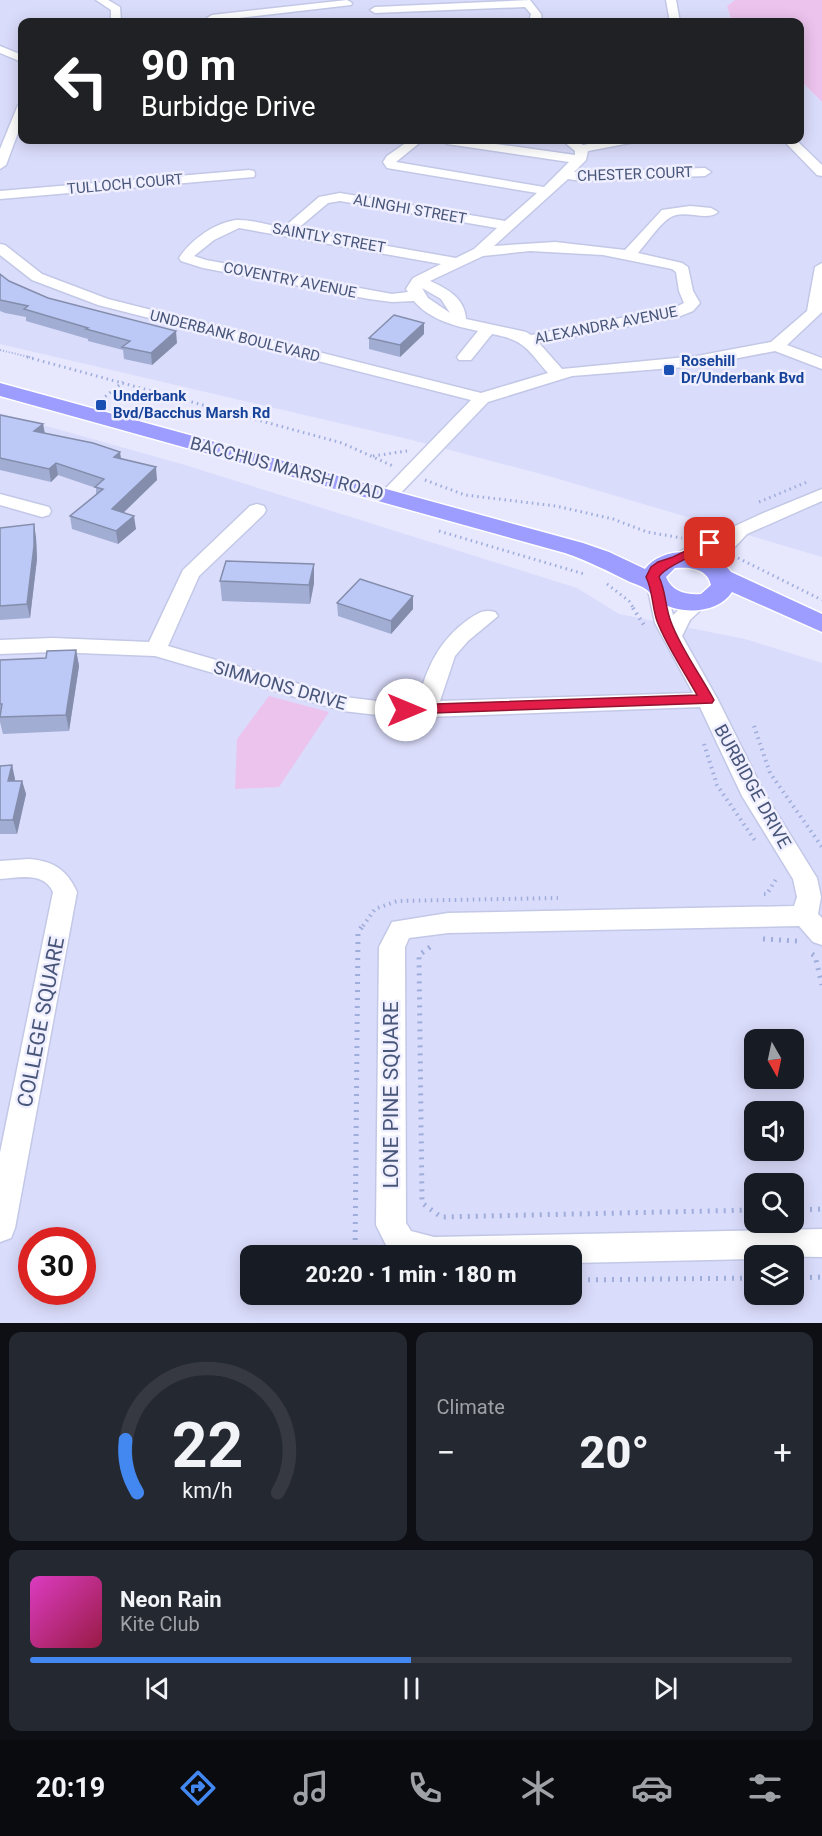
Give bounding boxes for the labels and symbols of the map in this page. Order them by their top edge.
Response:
street label: CHESTER COURT [577,163,693,185]
street label: TULLOCH COURT [66,170,184,198]
street label: ALINGHI STREET [352,190,468,228]
street label: SAINTLY STREET [271,219,387,257]
street label: COVENTRY AVENUE [222,258,359,302]
street label: ALEXANDRA AVENUE [533,302,679,348]
street label: UNDERBANK BOULEVARD [148,306,322,366]
place label: Rosehill Dr/Underbank Bvd [681,352,804,387]
marker: Rosehill Dr/Underbank Bvd [662,363,676,377]
place label: Underbank Bvd/Bacchus Marsh Rd [113,387,270,422]
marker: Underbank Bvd/Bacchus Marsh Rd [94,398,108,412]
street label: BACCHUS MARSH ROAD [188,432,386,504]
pin [684,517,735,568]
street label: SIMMONS DRIVE [211,656,349,714]
position arrow [374,678,438,742]
street label: BURBIDGE DRIVE [710,720,796,852]
street label: COLLEGE SQUARE [13,935,69,1109]
street label: LONE PINE SQUARE [379,1001,403,1189]
north arrow [744,1029,804,1089]
speed limit sign: 30 [18,1227,96,1305]

